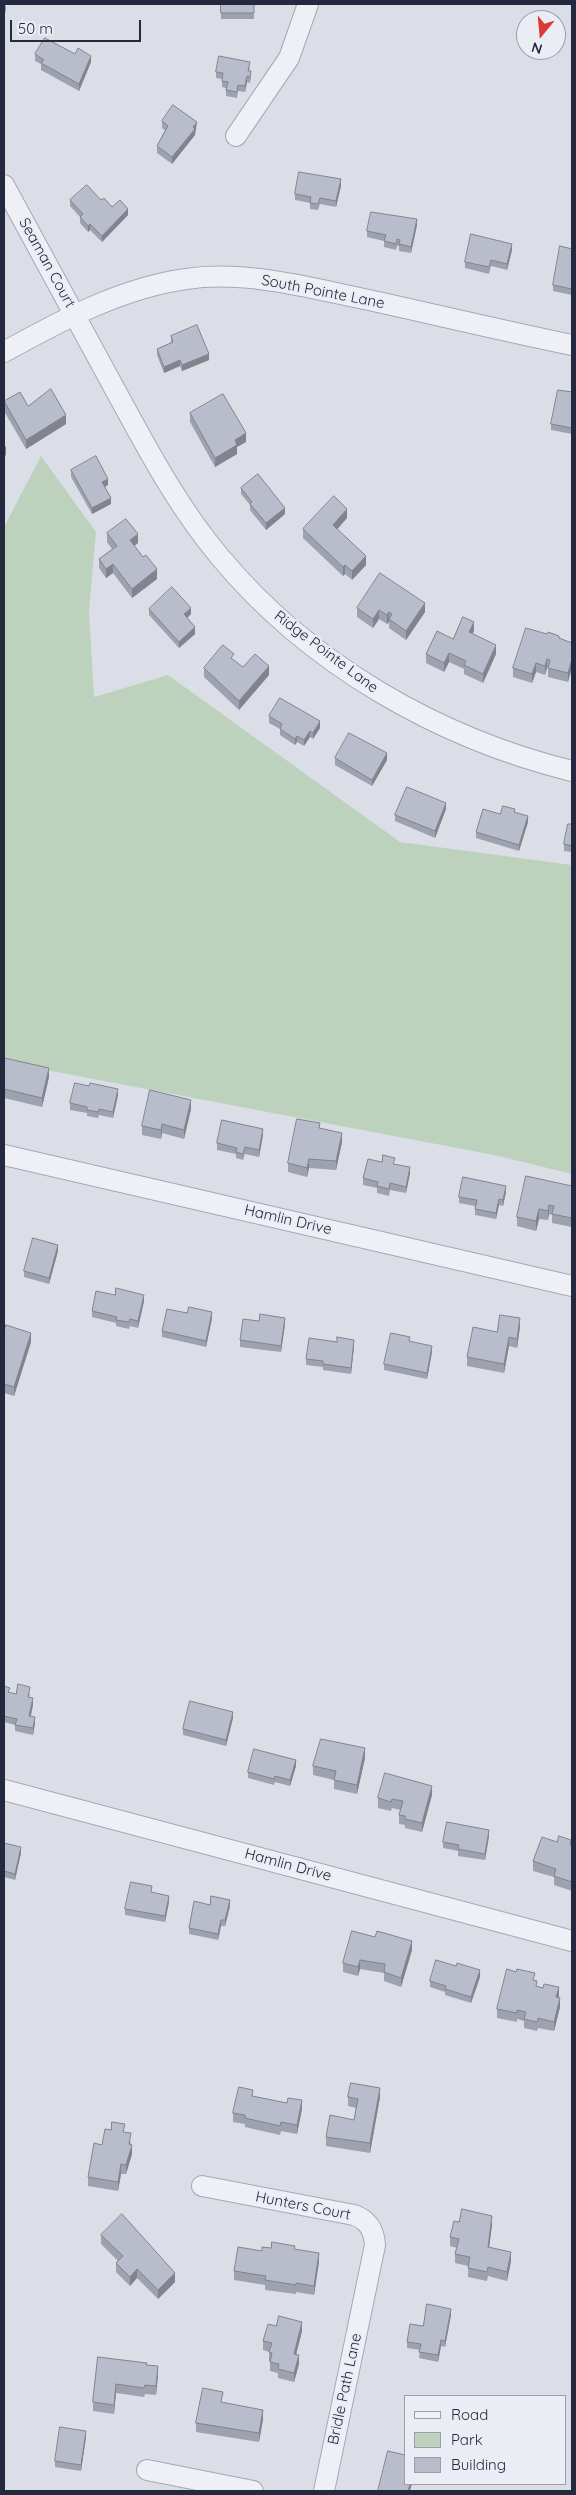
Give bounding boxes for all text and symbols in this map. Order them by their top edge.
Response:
scale bar [12,10,144,42]
north arrow [516,10,566,60]
text: 50 m [18,19,53,38]
text: N [529,38,544,59]
street label: Seaman Court [15,215,79,311]
street label: South Pointe Lane [260,271,386,313]
street label: Ridge Pointe Lane [270,607,382,697]
street label: Hamlin Drive [243,1201,333,1239]
street label: Hamlin Drive [243,1845,333,1885]
street label: Hunters Court [254,2188,352,2224]
street label: Bridle Path Lane [324,2332,366,2446]
legend [404,2395,566,2485]
text: Road [451,2405,488,2424]
text: Park [451,2430,483,2449]
text: Building [451,2455,506,2474]

